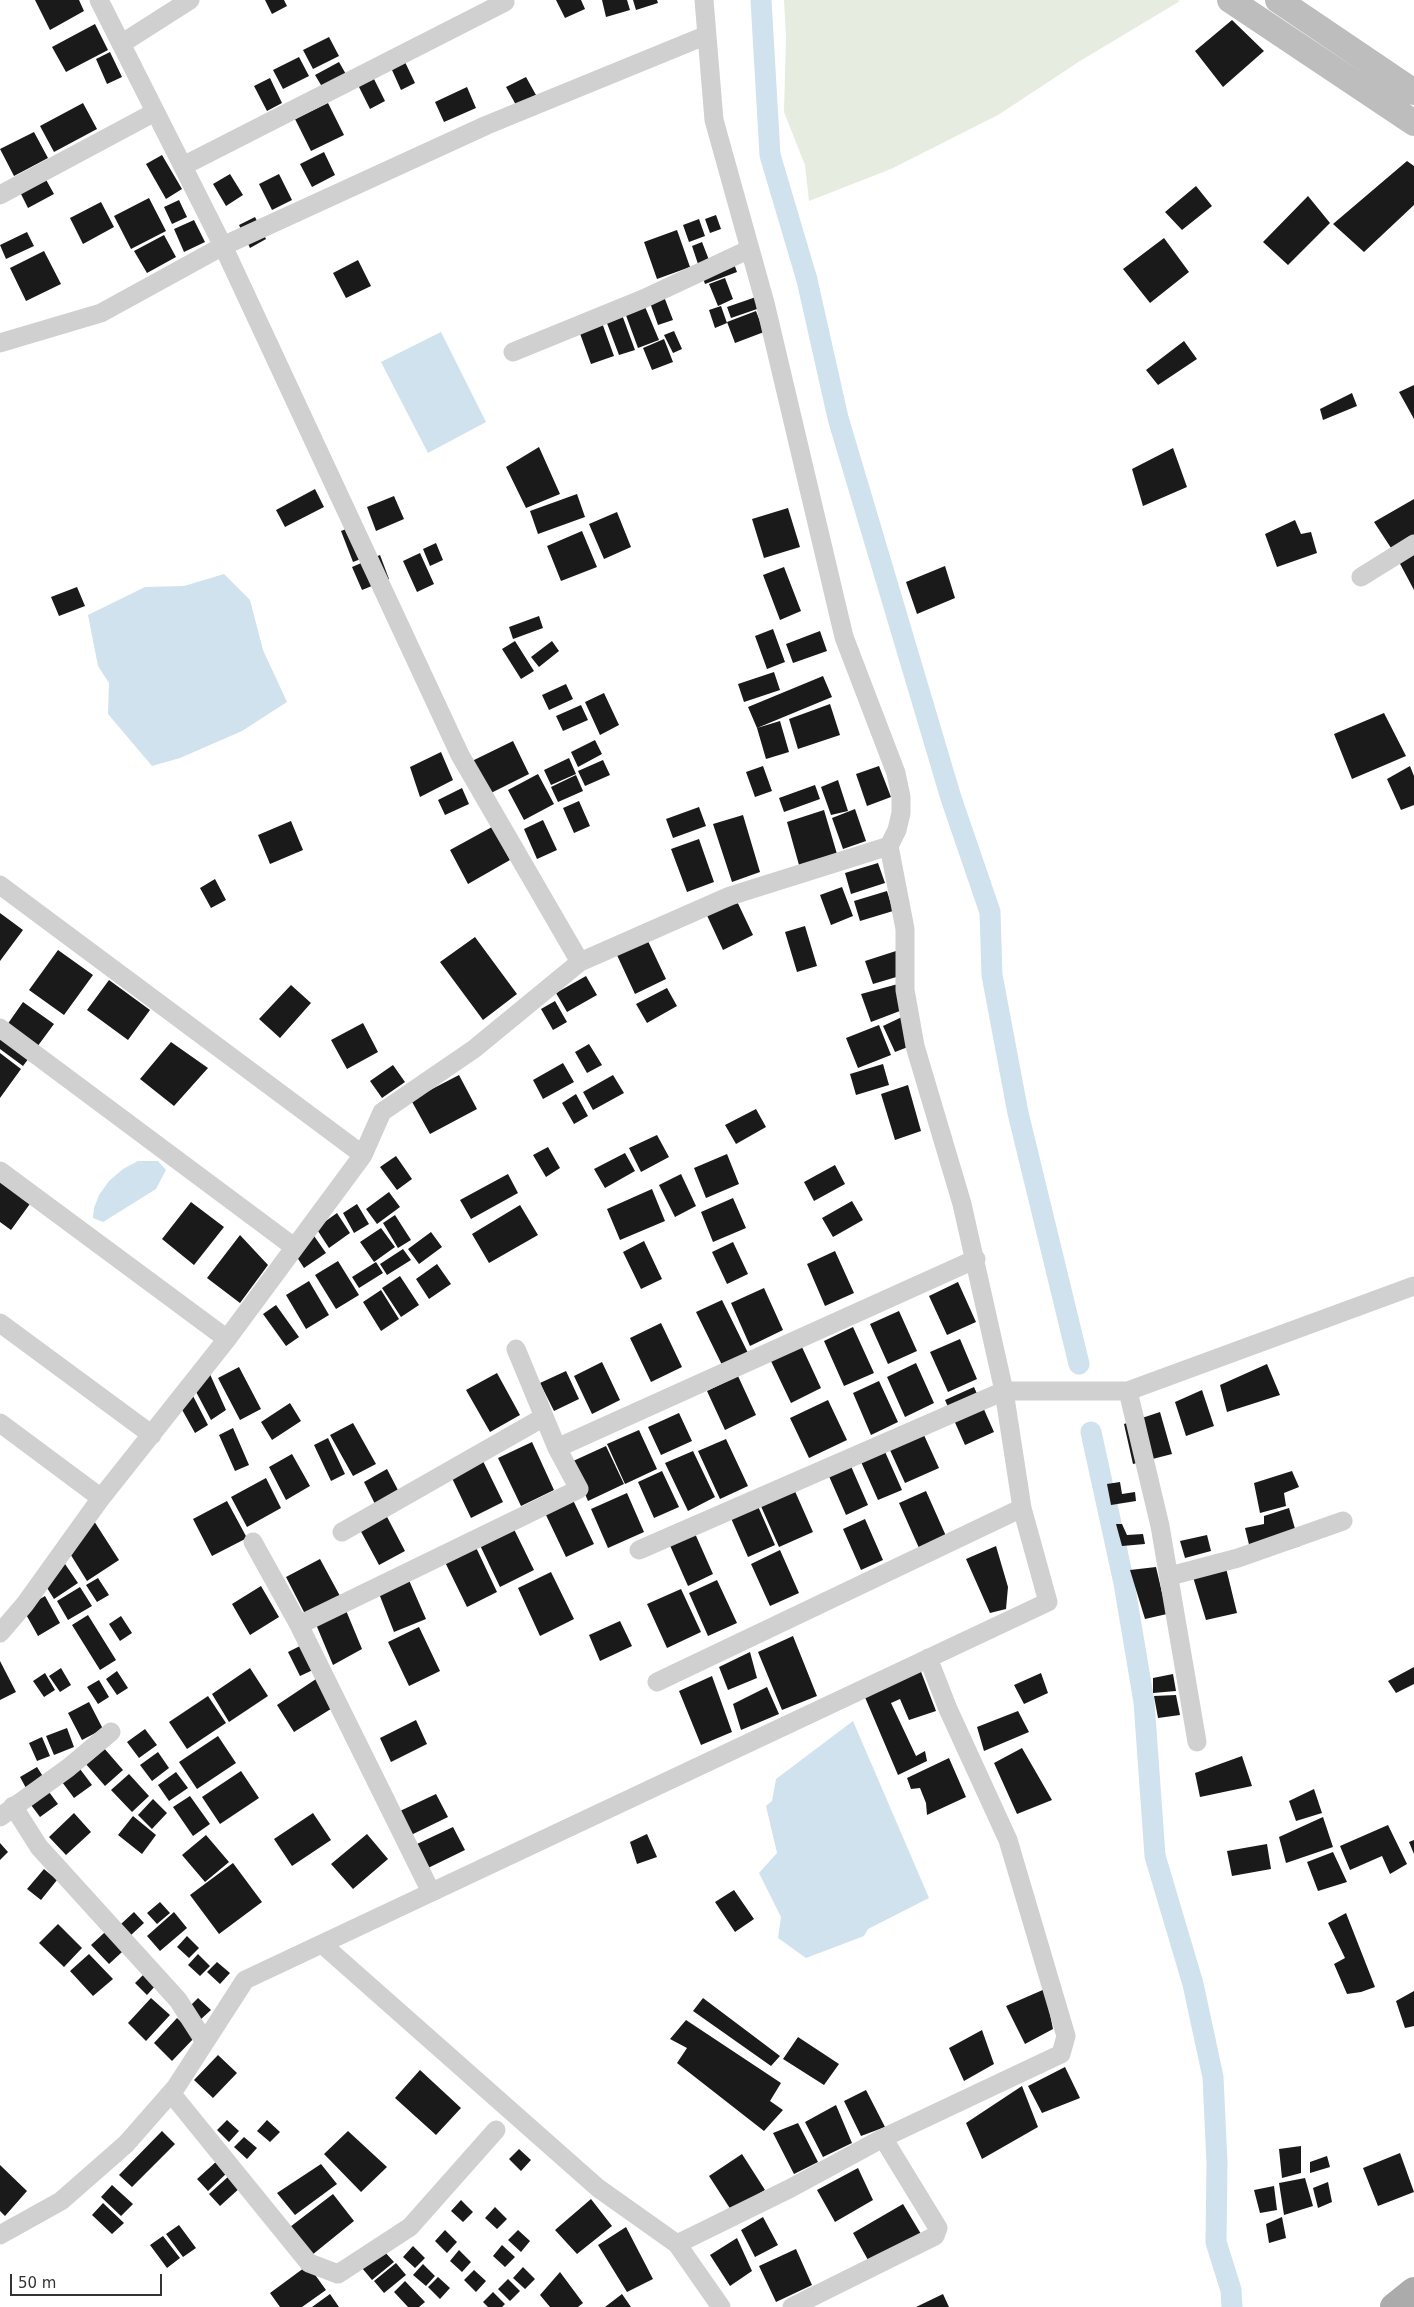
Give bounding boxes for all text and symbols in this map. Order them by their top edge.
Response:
scale bar [12,2264,165,2296]
text: 50 m [18,2274,56,2292]

